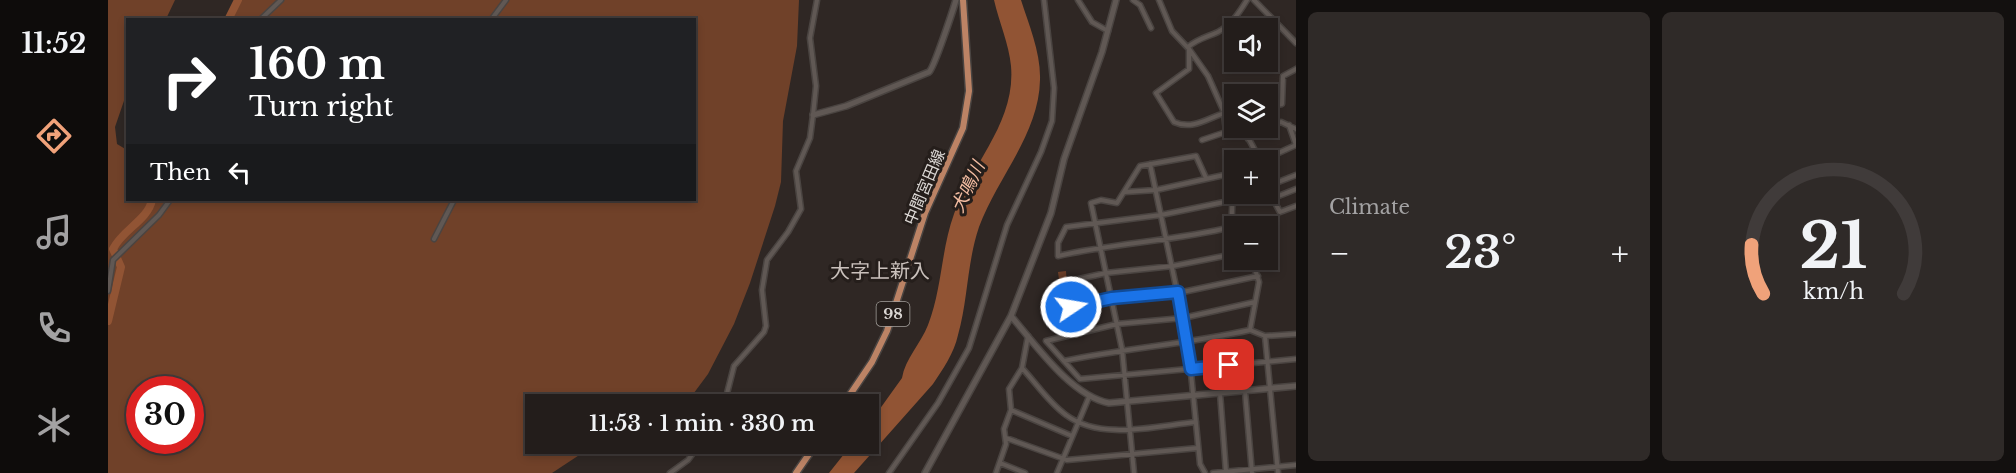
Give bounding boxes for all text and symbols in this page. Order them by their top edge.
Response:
map controls [1224,18,1278,270]
button: sound [1224,18,1278,72]
text: 11:52 [22,27,86,60]
text: 160 m [249,38,385,90]
icon: right [150,42,228,120]
button: layers [1224,84,1278,138]
text: Turn right [249,90,393,123]
icon: directions [33,115,75,157]
street label: 中間宮田線 [899,146,949,228]
button: + [1224,150,1278,204]
icon: left [223,156,256,189]
water label: 犬鳴川 [947,156,990,216]
text: Then [150,159,211,186]
text: Climate [1329,195,1410,219]
text: 21 [1799,207,1867,285]
icon: music [33,211,75,253]
button: − [1224,216,1278,270]
text: 23° [1444,224,1517,280]
text: − [1329,233,1350,274]
text: + [1611,233,1629,274]
district label: 大字上新入 [830,259,930,283]
position arrow [1039,275,1103,339]
text: km/h [1803,278,1864,305]
road number: 98 [876,302,910,326]
icon: phone [33,307,75,349]
pin [1203,339,1254,390]
icon: arrive [1212,348,1245,381]
speed limit sign: 30 [126,376,204,454]
icon: climate [33,404,75,446]
text: 11:53 · 1 min · 330 m [589,410,815,437]

